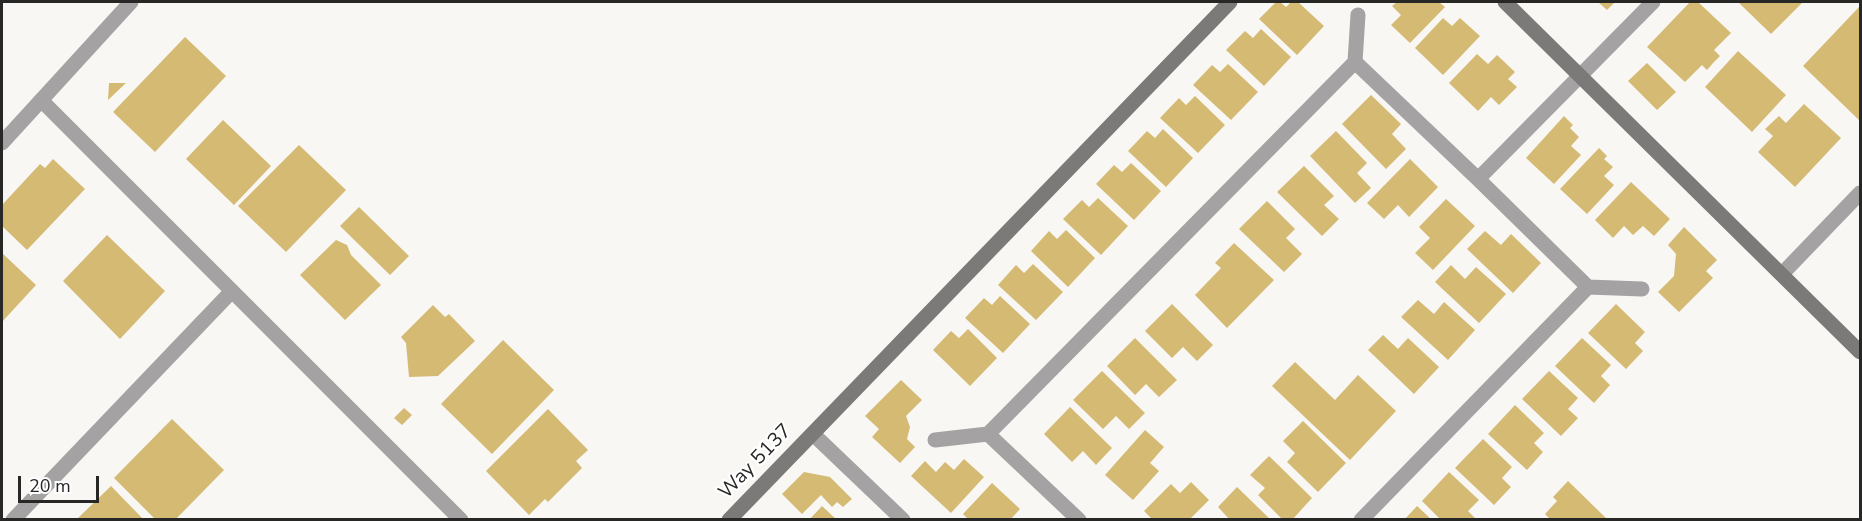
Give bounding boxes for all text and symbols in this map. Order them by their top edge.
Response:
street label: Way 5137 [714,420,798,504]
scale bar [21,464,102,502]
text: 20 m [29,474,71,498]

